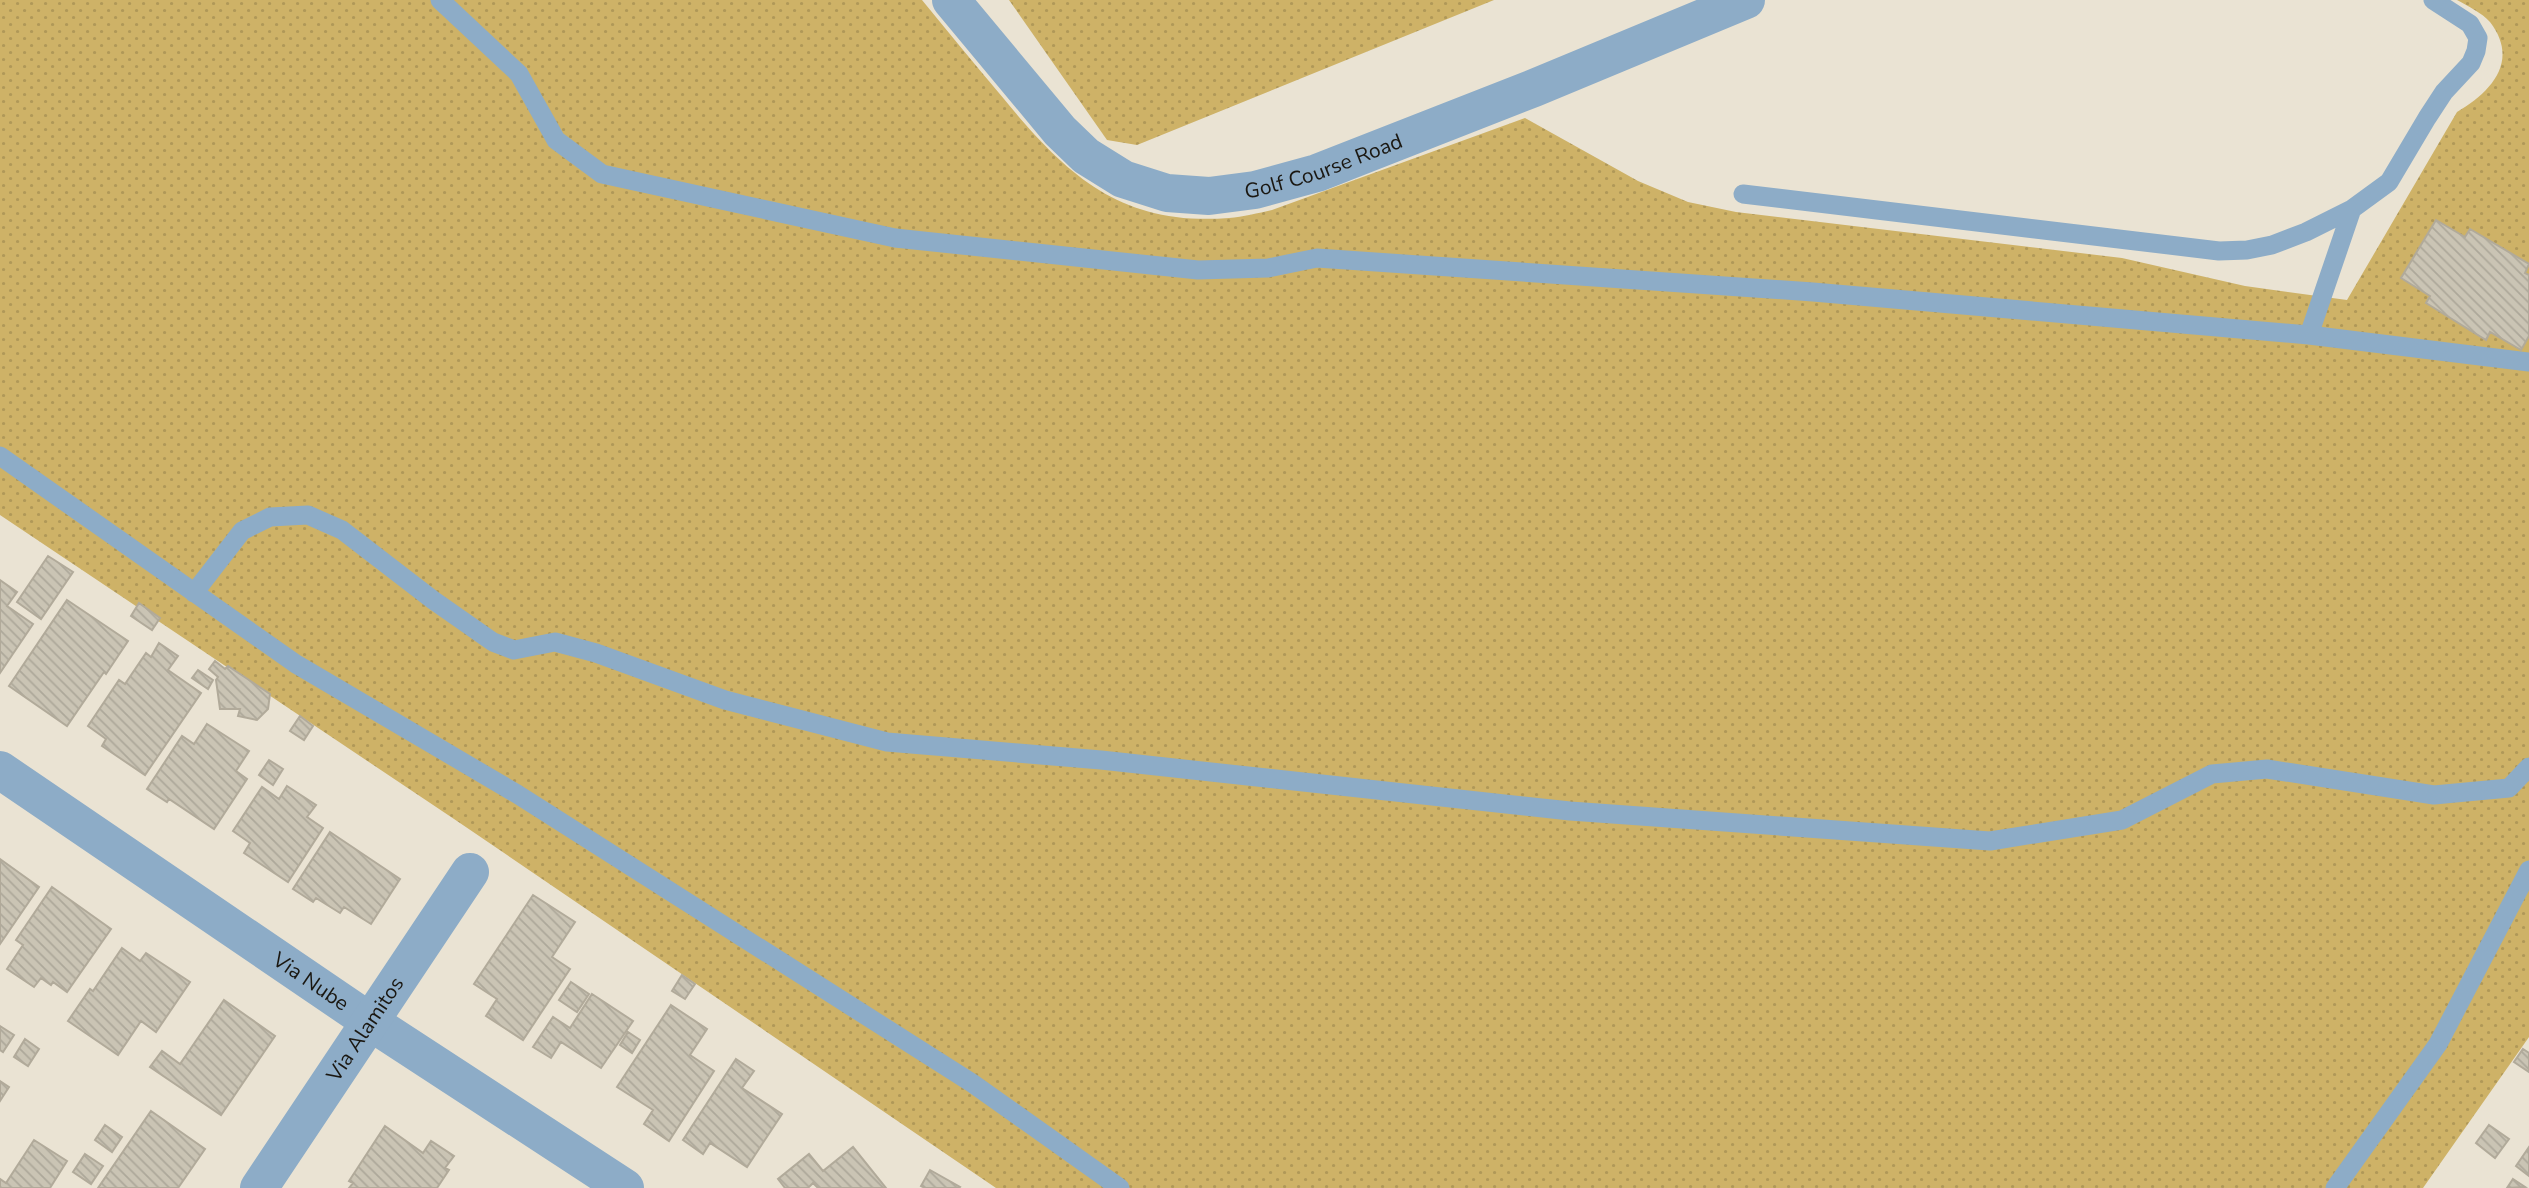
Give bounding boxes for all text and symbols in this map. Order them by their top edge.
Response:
street label: Golf Course Road [1243,127,1406,205]
street label: Via Nube [266,945,355,1017]
street label: Via Alamitos [319,971,410,1088]

